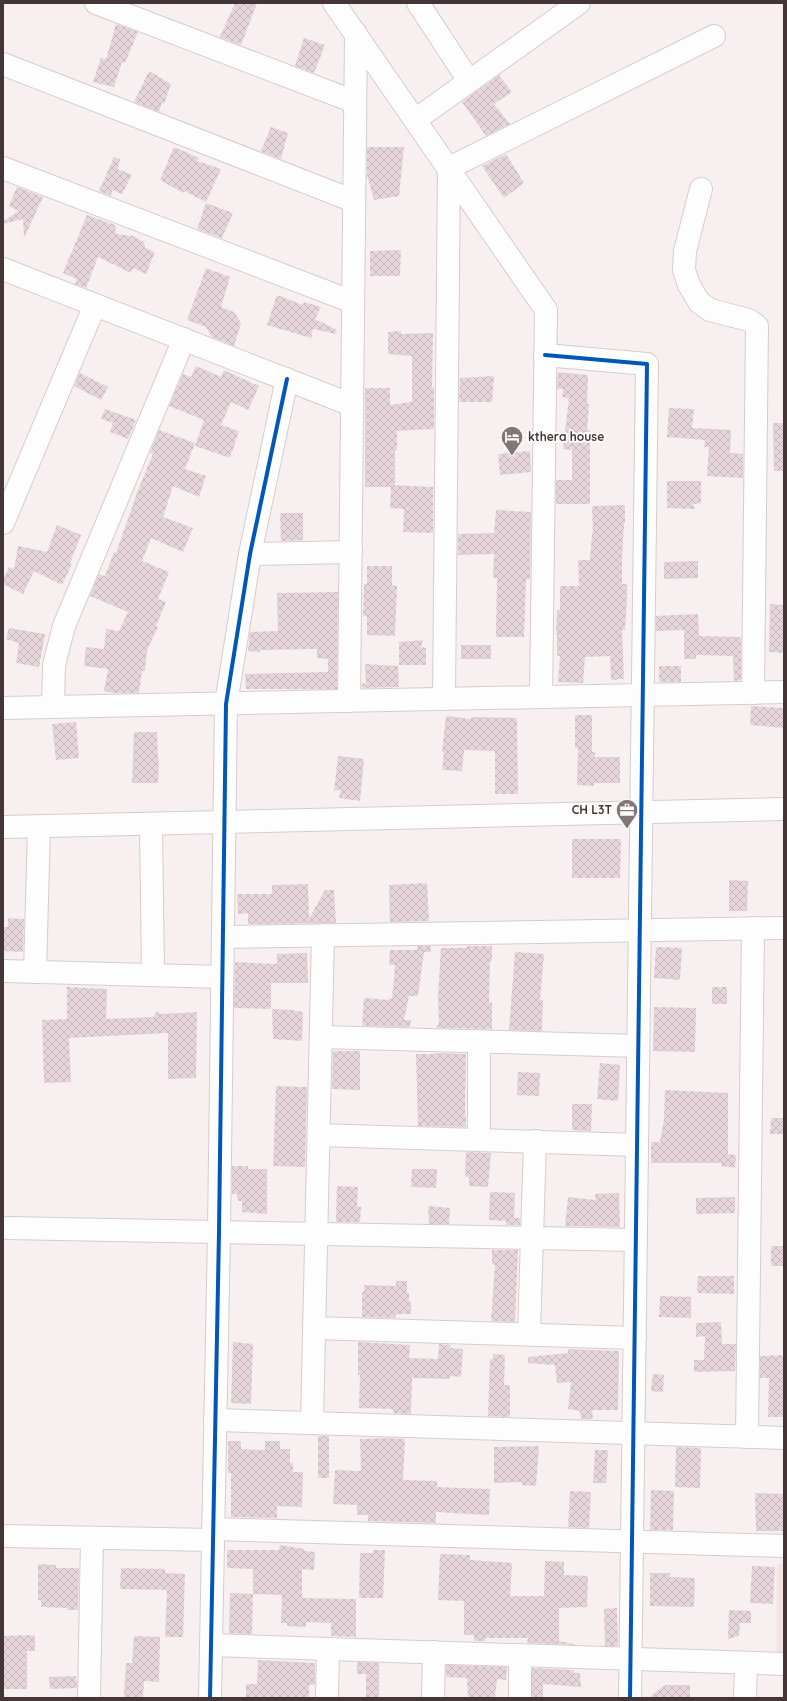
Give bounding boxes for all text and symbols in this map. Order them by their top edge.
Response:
hotel icon: kthera house [499,424,525,457]
place label: kthera house [528,429,604,444]
office icon: CH L3T [614,797,640,830]
place label: CH L3T [572,802,612,817]

